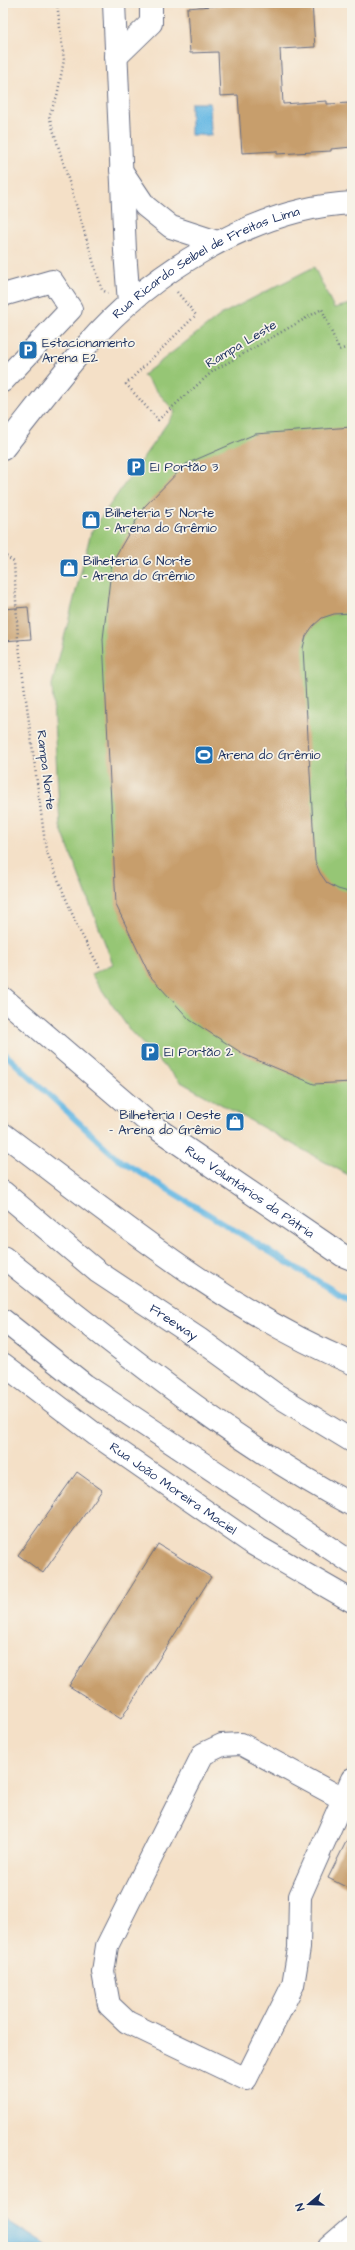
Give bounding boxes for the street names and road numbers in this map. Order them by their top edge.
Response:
street label: Rua Ricardo Seibel de Freitas Lima [109,202,302,323]
street label: Rampa Leste [202,316,280,372]
street label: Rampa Norte [32,729,60,811]
street label: Rua Voluntários da Pátria [181,1141,318,1243]
street label: Freeway [146,1300,201,1346]
street label: Rua João Moreira Maciel [106,1438,240,1539]

